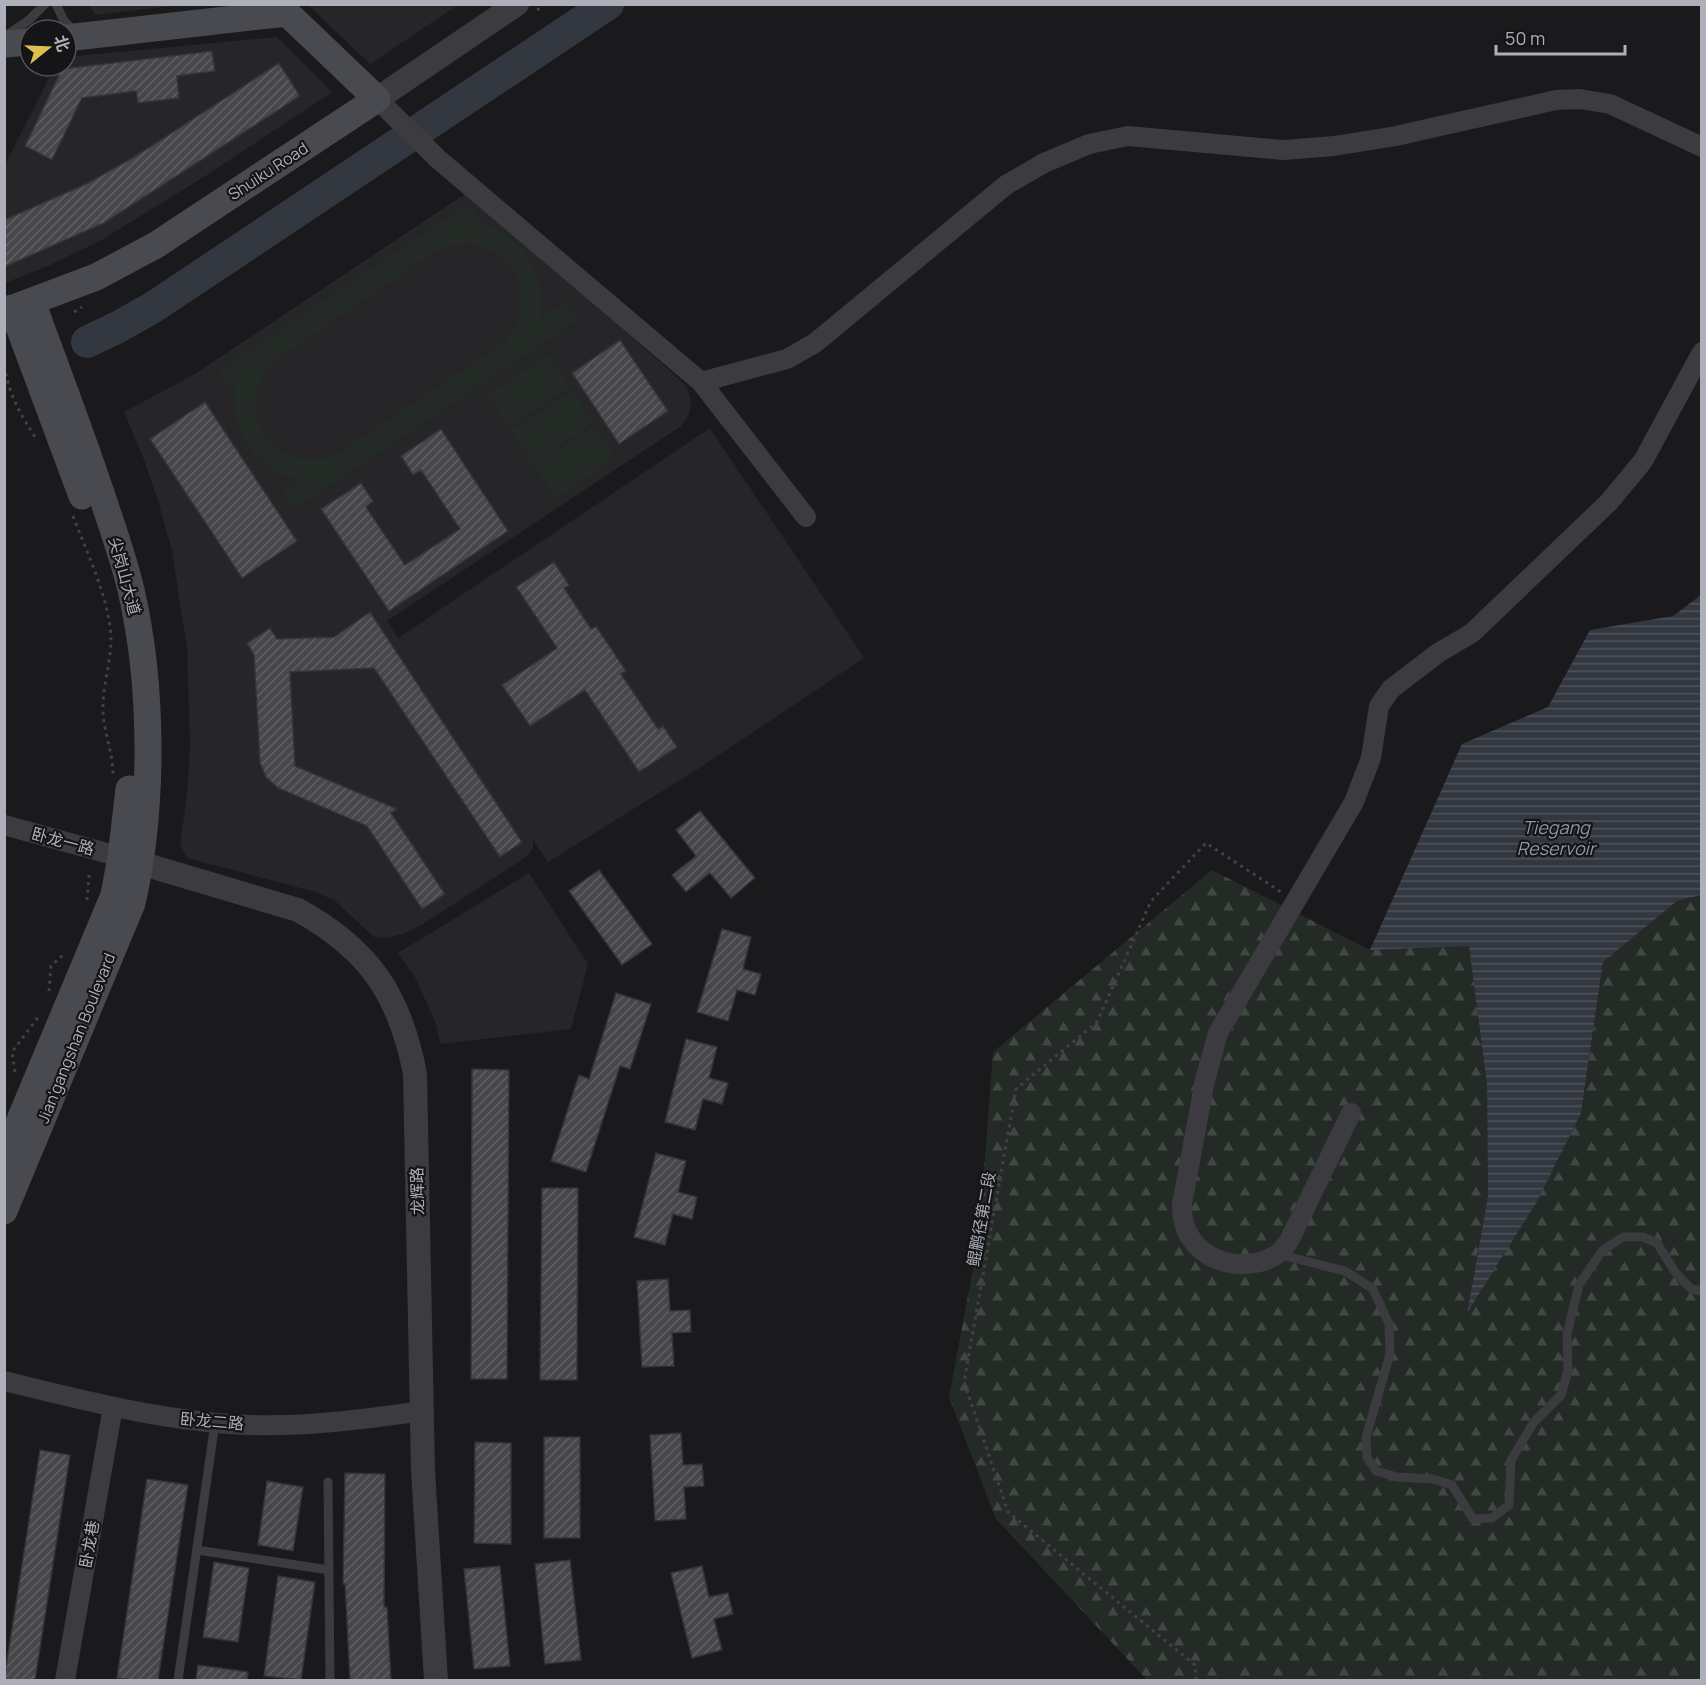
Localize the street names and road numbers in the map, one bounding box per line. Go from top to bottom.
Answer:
street label: Shuiku Road [224,137,312,205]
street label: 尖岗山大道 [104,535,146,617]
street label: 卧龙一路 [29,822,97,860]
street label: Jian'gangshan Boulevard [32,950,120,1126]
street label: 龙辉路 [406,1167,428,1215]
street label: 鲲鹏径第二段 [962,1170,1000,1268]
street label: 卧龙二路 [179,1407,245,1435]
street label: 卧龙巷 [74,1518,104,1570]

